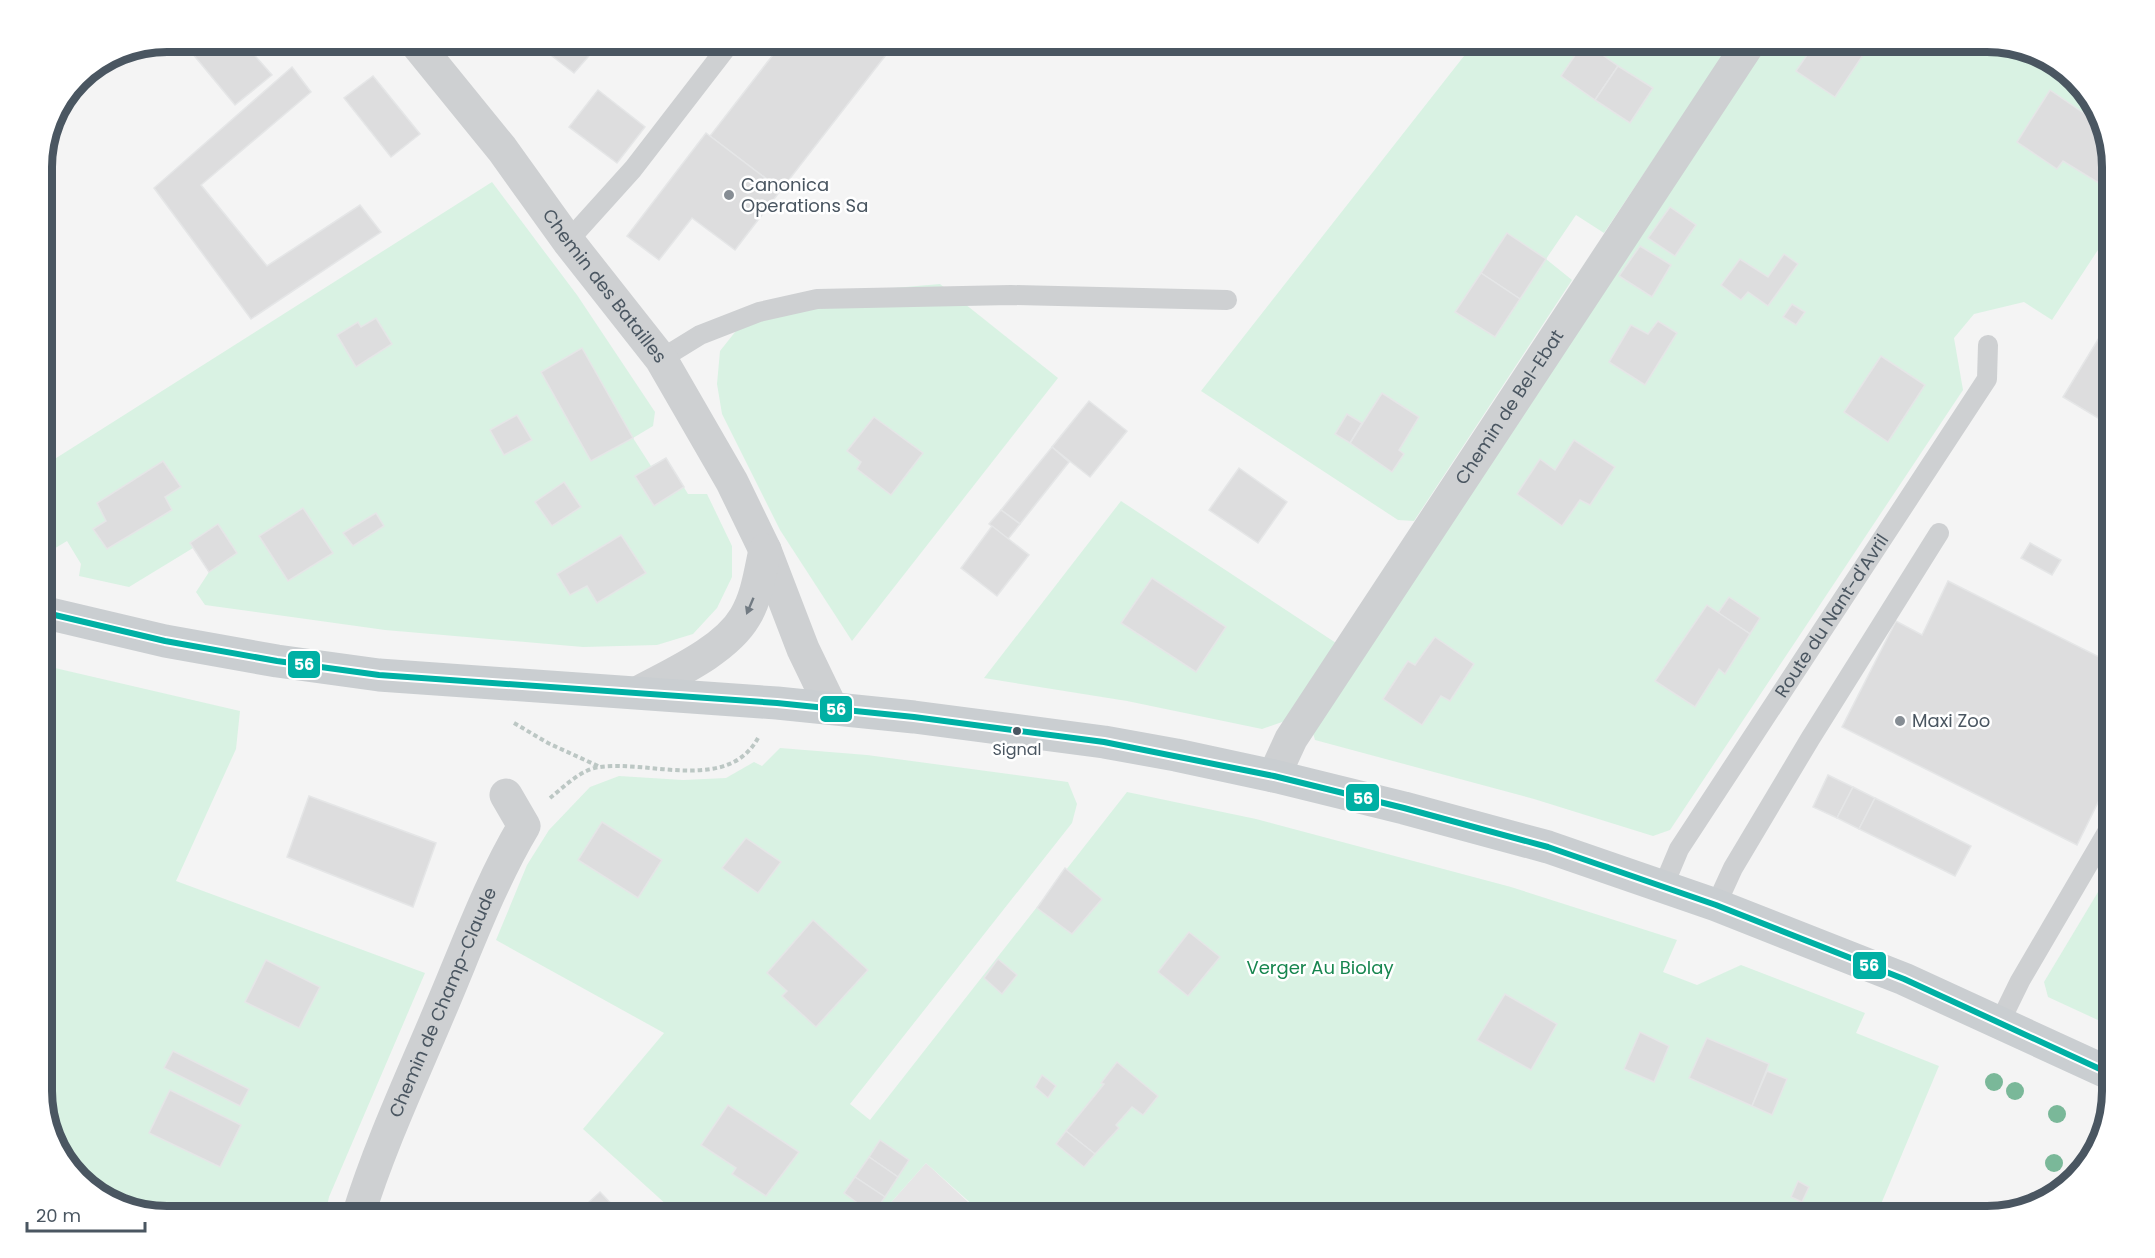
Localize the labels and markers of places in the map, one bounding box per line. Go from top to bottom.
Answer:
place label: Canonica Operations Sa [741,172,868,218]
marker: Canonica Operations Sa [722,188,736,202]
place label: Maxi Zoo [1912,708,1990,733]
marker: Maxi Zoo [1893,714,1907,728]
marker: Signal [1011,725,1023,737]
place label: Signal [992,738,1042,761]

